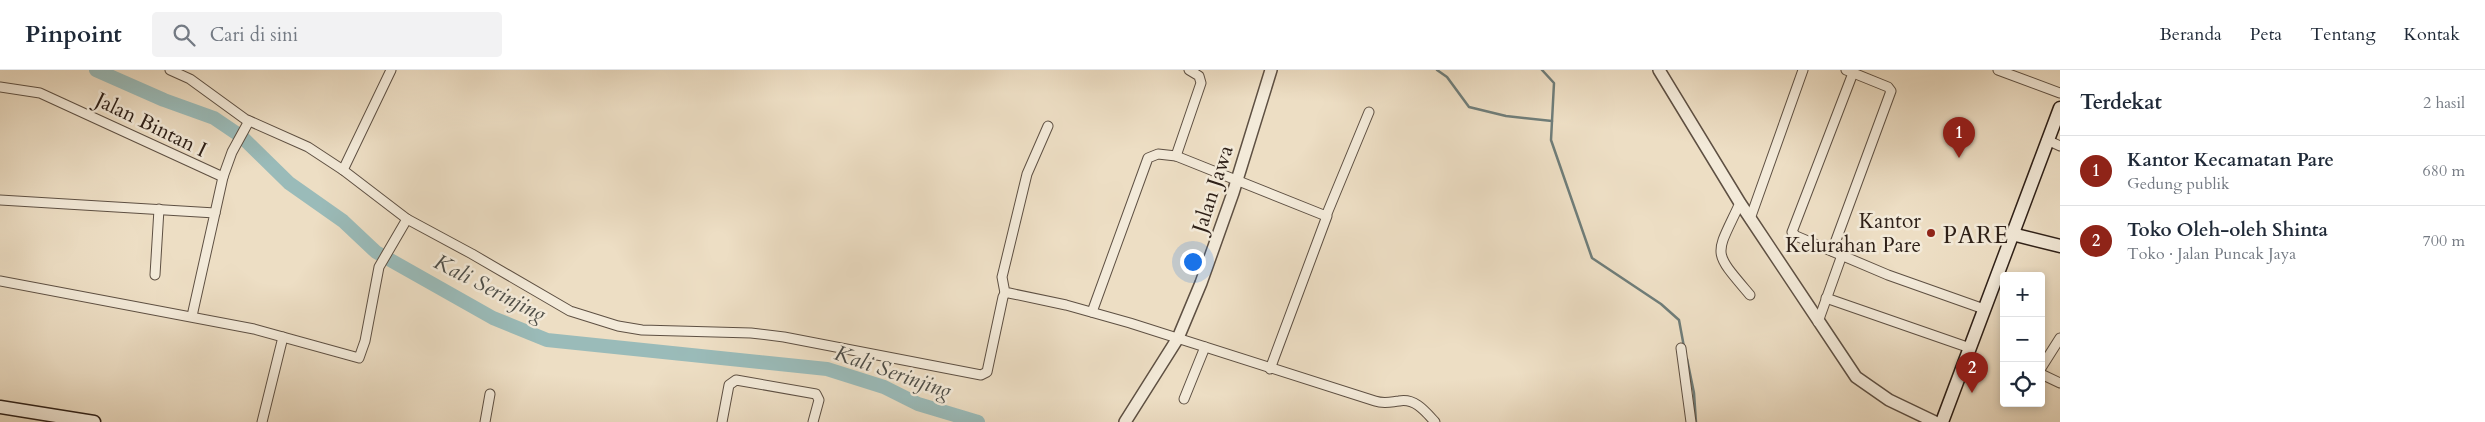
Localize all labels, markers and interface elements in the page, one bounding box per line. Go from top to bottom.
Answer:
search box [152,12,502,57]
text: Pinpoint [25,18,122,51]
icon: search [170,21,198,49]
text: Cari di sini [210,22,298,48]
text: Beranda [2160,22,2222,47]
text: Peta [2250,22,2282,47]
text: Tentang [2310,22,2376,47]
text: Kontak [2404,22,2460,47]
street label: Jalan Bintan I [88,84,212,164]
text: Terdekat [2080,88,2162,117]
text: 2 hasil [2423,92,2465,114]
pin: 1 [1943,117,1975,158]
street label: Jalan Jawa [1184,142,1241,239]
text: Kantor Kecamatan Pare [2127,147,2334,173]
text: 1 [2092,160,2100,182]
text: 680 m [2423,160,2465,182]
text: Gedung publik [2127,173,2230,195]
place label: Kantor Kelurahan Pare [1785,207,1921,260]
text: Toko Oleh-oleh Shinta [2127,217,2328,243]
district label: PARE [1943,219,2009,252]
marker: Kantor Kelurahan Pare [1925,227,1937,239]
text: 2 [2092,230,2100,252]
text: 700 m [2423,230,2465,252]
text: Toko · Jalan Puncak Jaya [2127,243,2296,265]
water label: Kali Serinjing [429,247,551,329]
your location [1180,249,1206,275]
map controls [2000,272,2045,407]
button: + [2000,272,2045,317]
button: − [2000,317,2045,362]
water label: Kali Serinjing [830,338,956,406]
pin: 2 [1956,352,1988,393]
button: locate [2000,362,2045,407]

